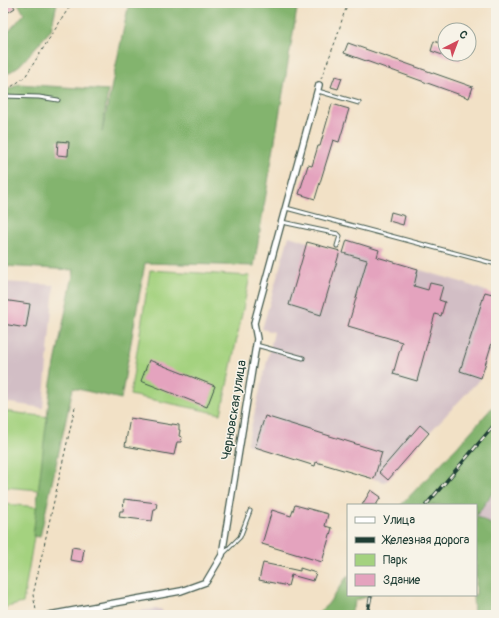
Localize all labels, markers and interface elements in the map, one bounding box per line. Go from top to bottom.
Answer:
north arrow [437,22,477,62]
text: С [456,28,470,42]
street label: Черновская улица [218,359,250,461]
legend [347,504,477,596]
text: Улица [383,513,415,528]
text: Железная дорога [381,533,470,548]
text: Парк [383,553,408,568]
text: Здание [383,573,420,588]

